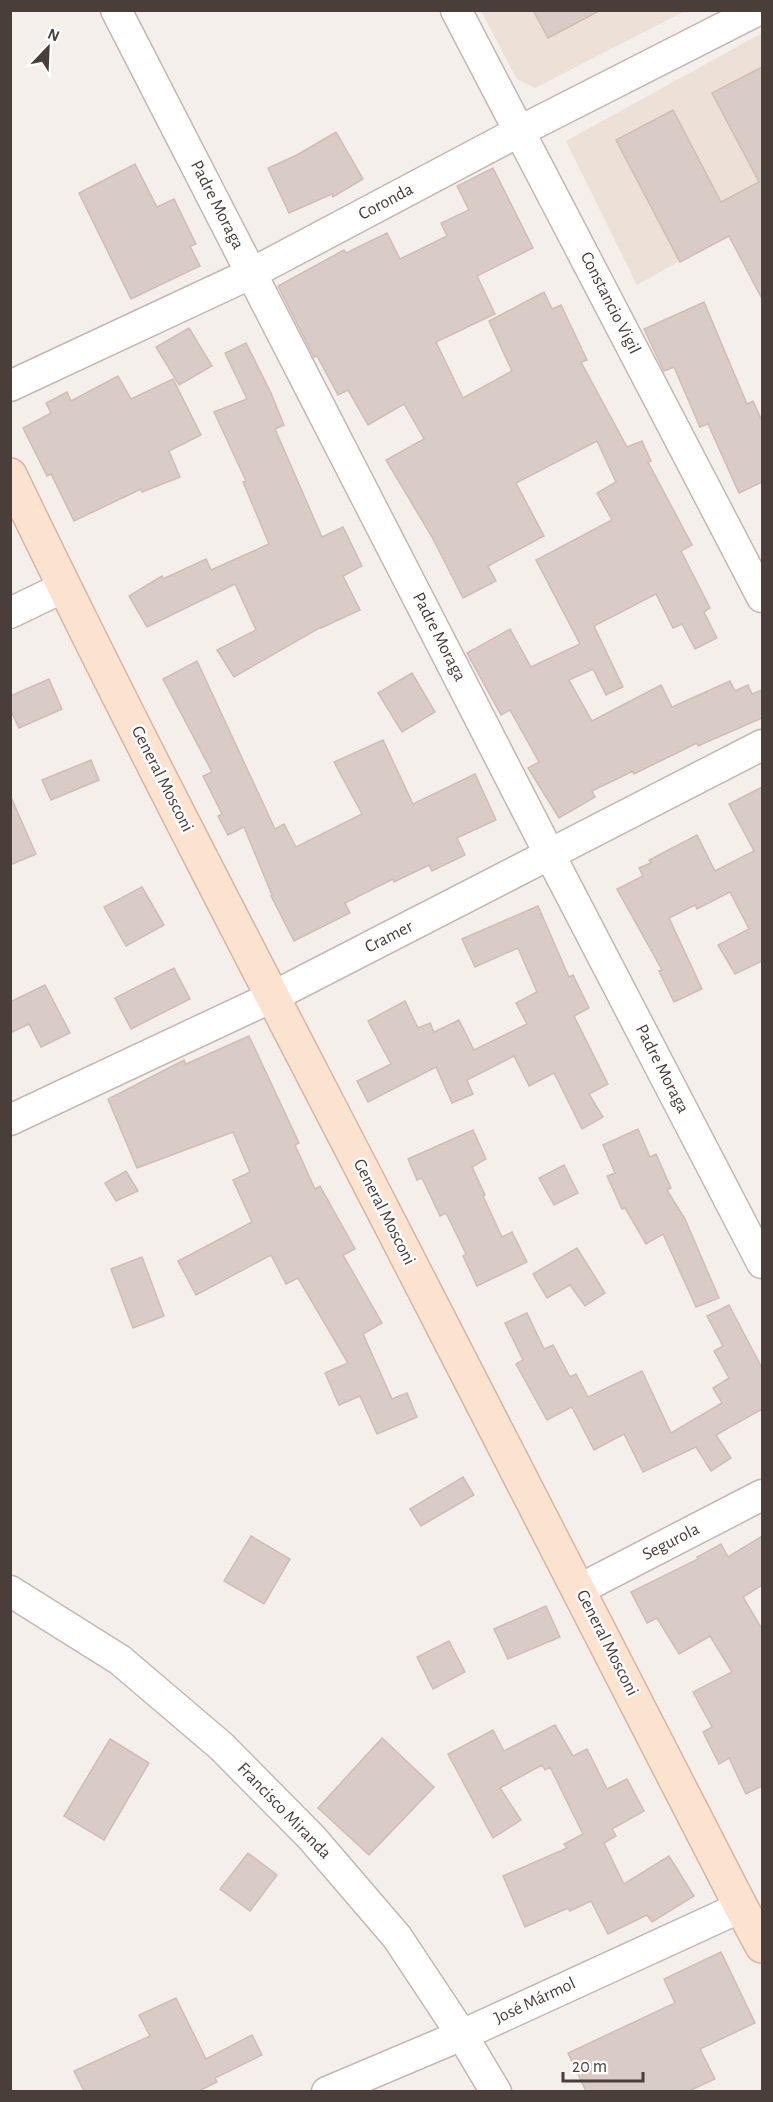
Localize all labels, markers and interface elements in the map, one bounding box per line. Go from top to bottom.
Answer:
north arrow [18,18,78,78]
text: N [45,26,62,45]
street label: Padre Moraga [187,158,247,252]
street label: Coronda [356,180,416,224]
street label: Constancio Vigil [577,249,643,357]
street label: Padre Moraga [409,590,469,684]
street label: General Mosconi [128,723,196,835]
street label: Cramer [362,917,416,957]
street label: Padre Moraga [632,1022,692,1116]
street label: General Mosconi [350,1156,418,1268]
street label: Segurola [640,1520,702,1564]
street label: General Mosconi [573,1587,641,1699]
street label: Francisco Miranda [234,1759,334,1863]
street label: José Mármol [491,1974,579,2028]
scale bar [563,2045,642,2083]
text: 20 m [572,2058,607,2076]

